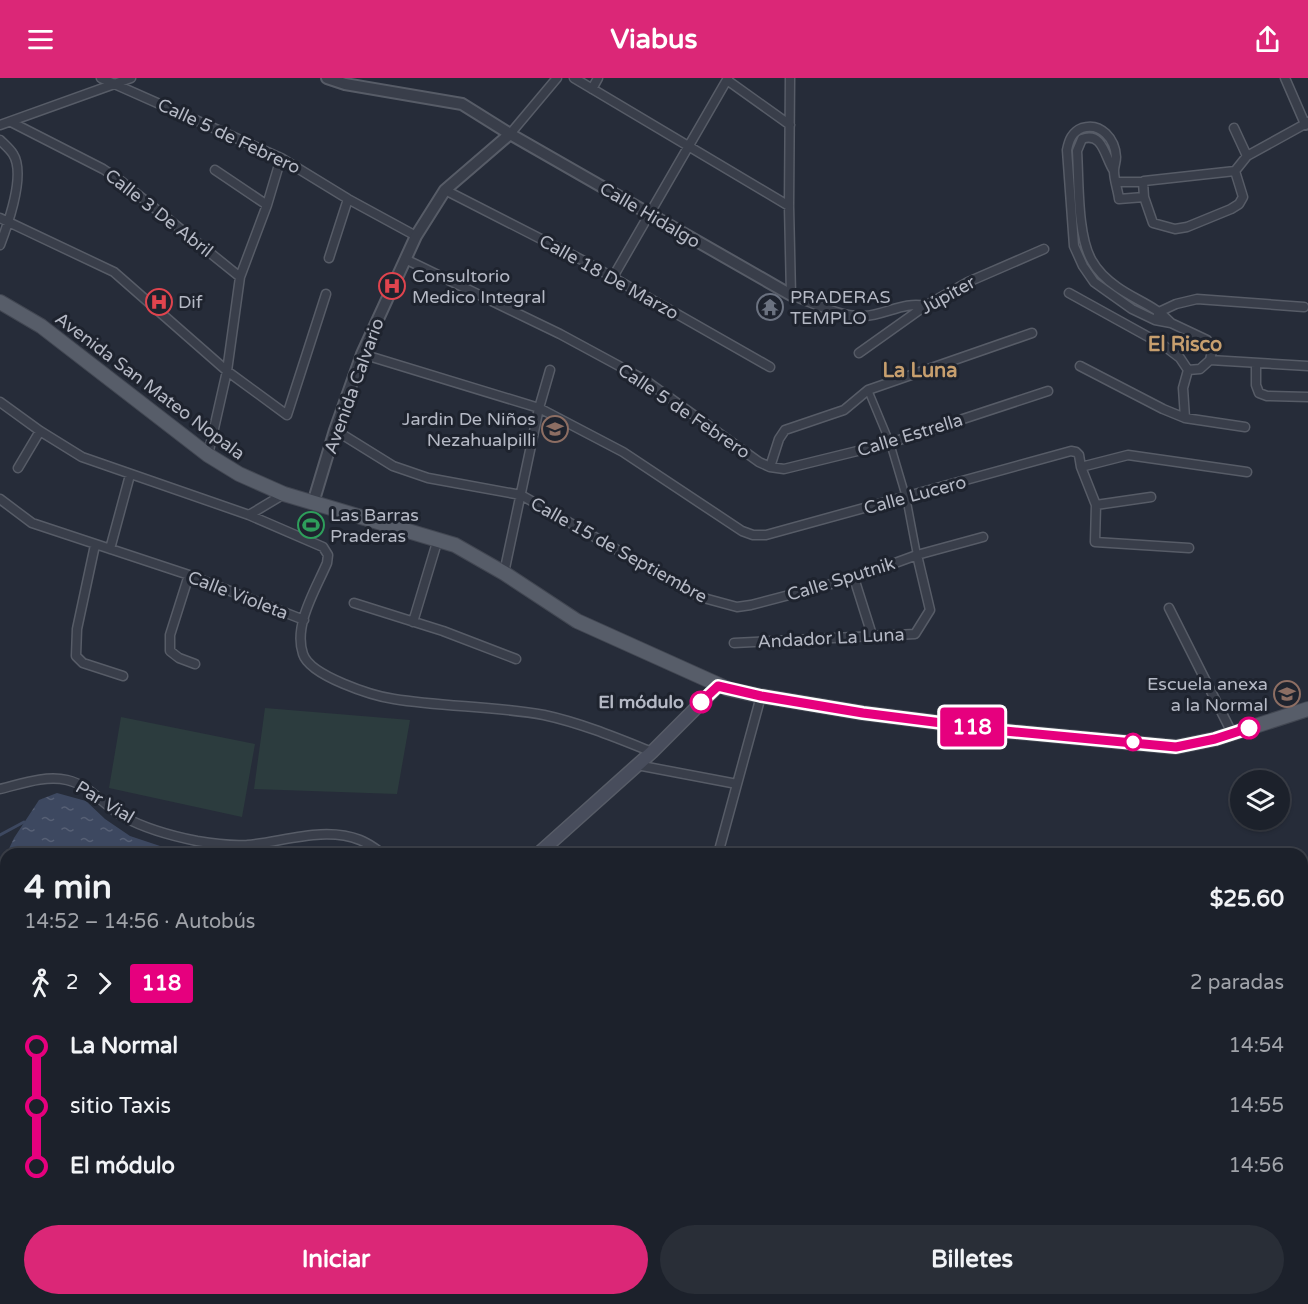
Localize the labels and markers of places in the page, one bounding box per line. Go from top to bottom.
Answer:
place label: Consultorio Medico Integral [412,265,546,308]
hospital icon: Consultorio Medico Integral [377,271,407,301]
place label: PRADERAS TEMPLO [790,286,891,329]
hospital icon: Dif [144,287,174,317]
place label: Dif [178,291,203,313]
temple icon: PRADERAS TEMPLO [755,292,785,322]
place label: Jardin De Niños Nezahualpilli [402,408,536,451]
school or university icon: Jardin De Niños Nezahualpilli [540,414,570,444]
place label: Las Barras Praderas [330,504,419,547]
sports icon: Las Barras Praderas [296,510,326,540]
place label: Escuela anexa a la Normal [1147,673,1268,716]
school or university icon: Escuela anexa a la Normal [1272,679,1302,709]
place label: El módulo [598,691,684,713]
marker: El módulo [690,691,712,713]
unlabelled marker [1238,717,1260,739]
unlabelled marker [1124,733,1142,751]

